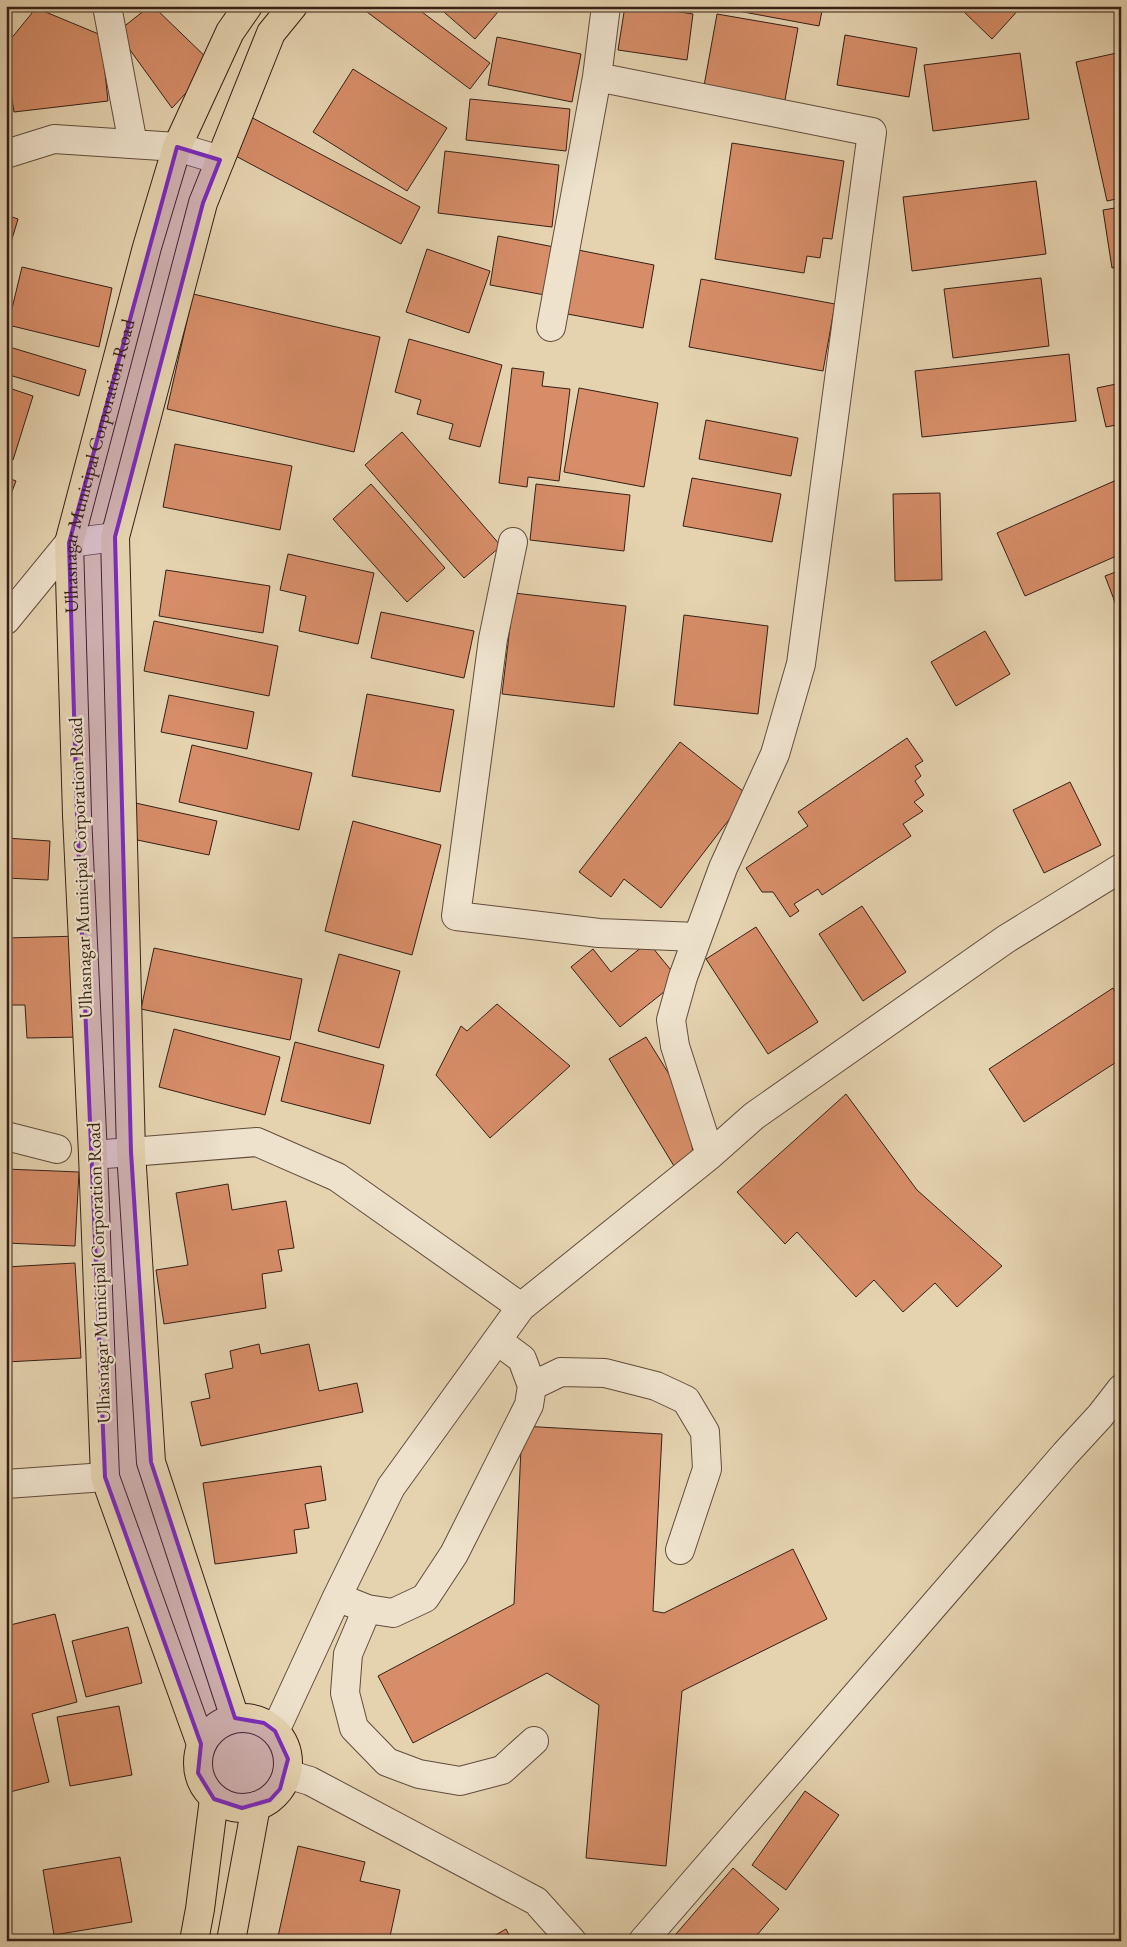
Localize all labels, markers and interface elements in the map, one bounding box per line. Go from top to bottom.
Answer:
street label: Ulhasnagar Municipal Corporation Road [57,316,141,614]
street label: Ulhasnagar Municipal Corporation Road [63,717,98,1019]
street label: Ulhasnagar Municipal Corporation Road [81,1122,116,1424]

